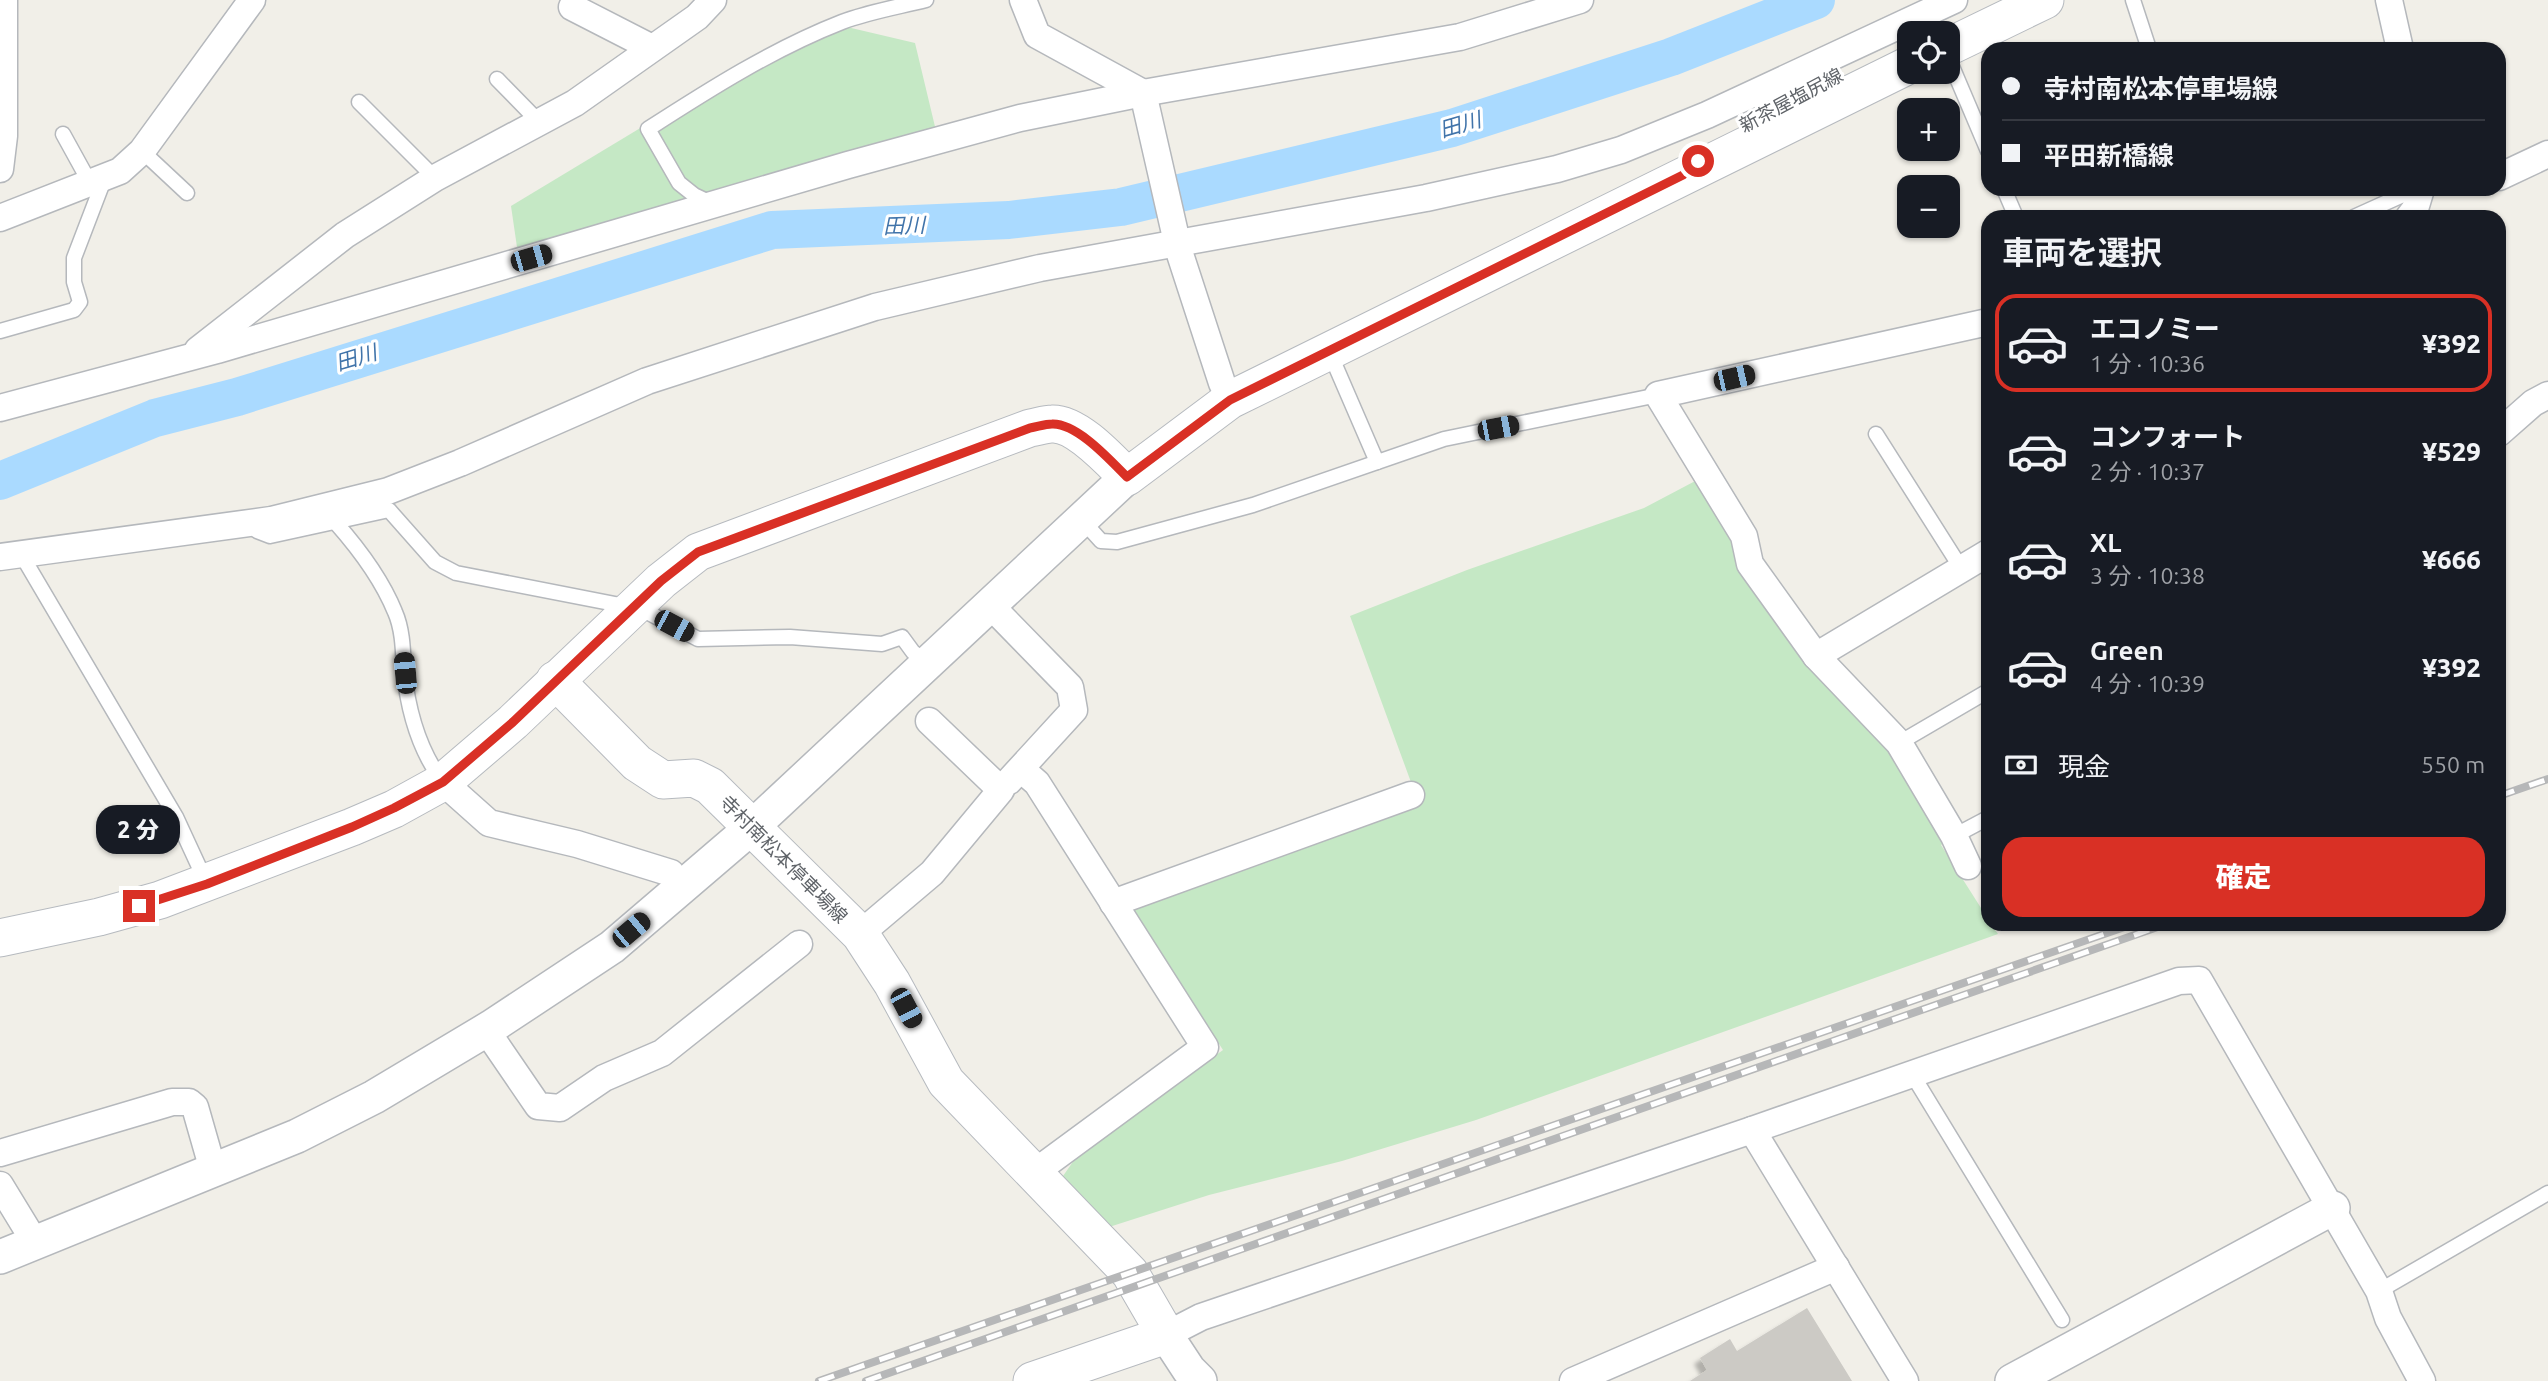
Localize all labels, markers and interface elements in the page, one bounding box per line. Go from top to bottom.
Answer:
map controls [1897,21,1960,238]
button: locate [1897,21,1960,84]
street label: 新茶屋塩尻線 [1736,64,1846,136]
text: 寺村南松本停車場線 [2044,74,2278,103]
button: + [1897,98,1960,161]
water label: 田川 [1437,106,1485,141]
text: 平田新橋線 [2044,141,2174,170]
route start [1682,145,1714,177]
button: − [1897,175,1960,238]
water label: 田川 [883,212,927,238]
text: 車両を選択 [2002,234,2162,270]
car [508,242,555,274]
icon: car [2006,312,2069,375]
text: エコノミー [2090,314,2220,343]
text: ¥392 [2422,329,2481,358]
water label: 田川 [332,339,382,375]
text: 1 分 · 10:36 [2090,351,2205,376]
car [1712,363,1757,393]
car [1476,414,1521,442]
icon: car [2006,420,2069,483]
text: コンフォート [2090,422,2245,451]
text: ¥529 [2422,437,2481,466]
text: 2 分 · 10:37 [2090,459,2205,484]
icon: car [2006,528,2069,591]
text: XL [2090,528,2121,557]
text: ¥666 [2422,545,2481,574]
text: 3 分 · 10:38 [2090,563,2205,588]
car [651,607,698,645]
icon: car [2006,636,2069,699]
text: Green [2090,636,2164,665]
car [393,651,418,695]
text: ¥392 [2422,653,2481,682]
text: 4 分 · 10:39 [2090,671,2205,696]
icon: cash [2002,746,2040,784]
text: 現金 [2058,752,2110,781]
text: 550 m [2421,752,2485,777]
street label: 寺村南松本停車場線 [716,791,852,927]
callout: 2 分 [97,804,181,853]
text: 2 分 [117,817,159,842]
button: 確定 [2002,837,2485,917]
route end [123,890,155,922]
car [609,908,654,952]
car [887,985,926,1031]

